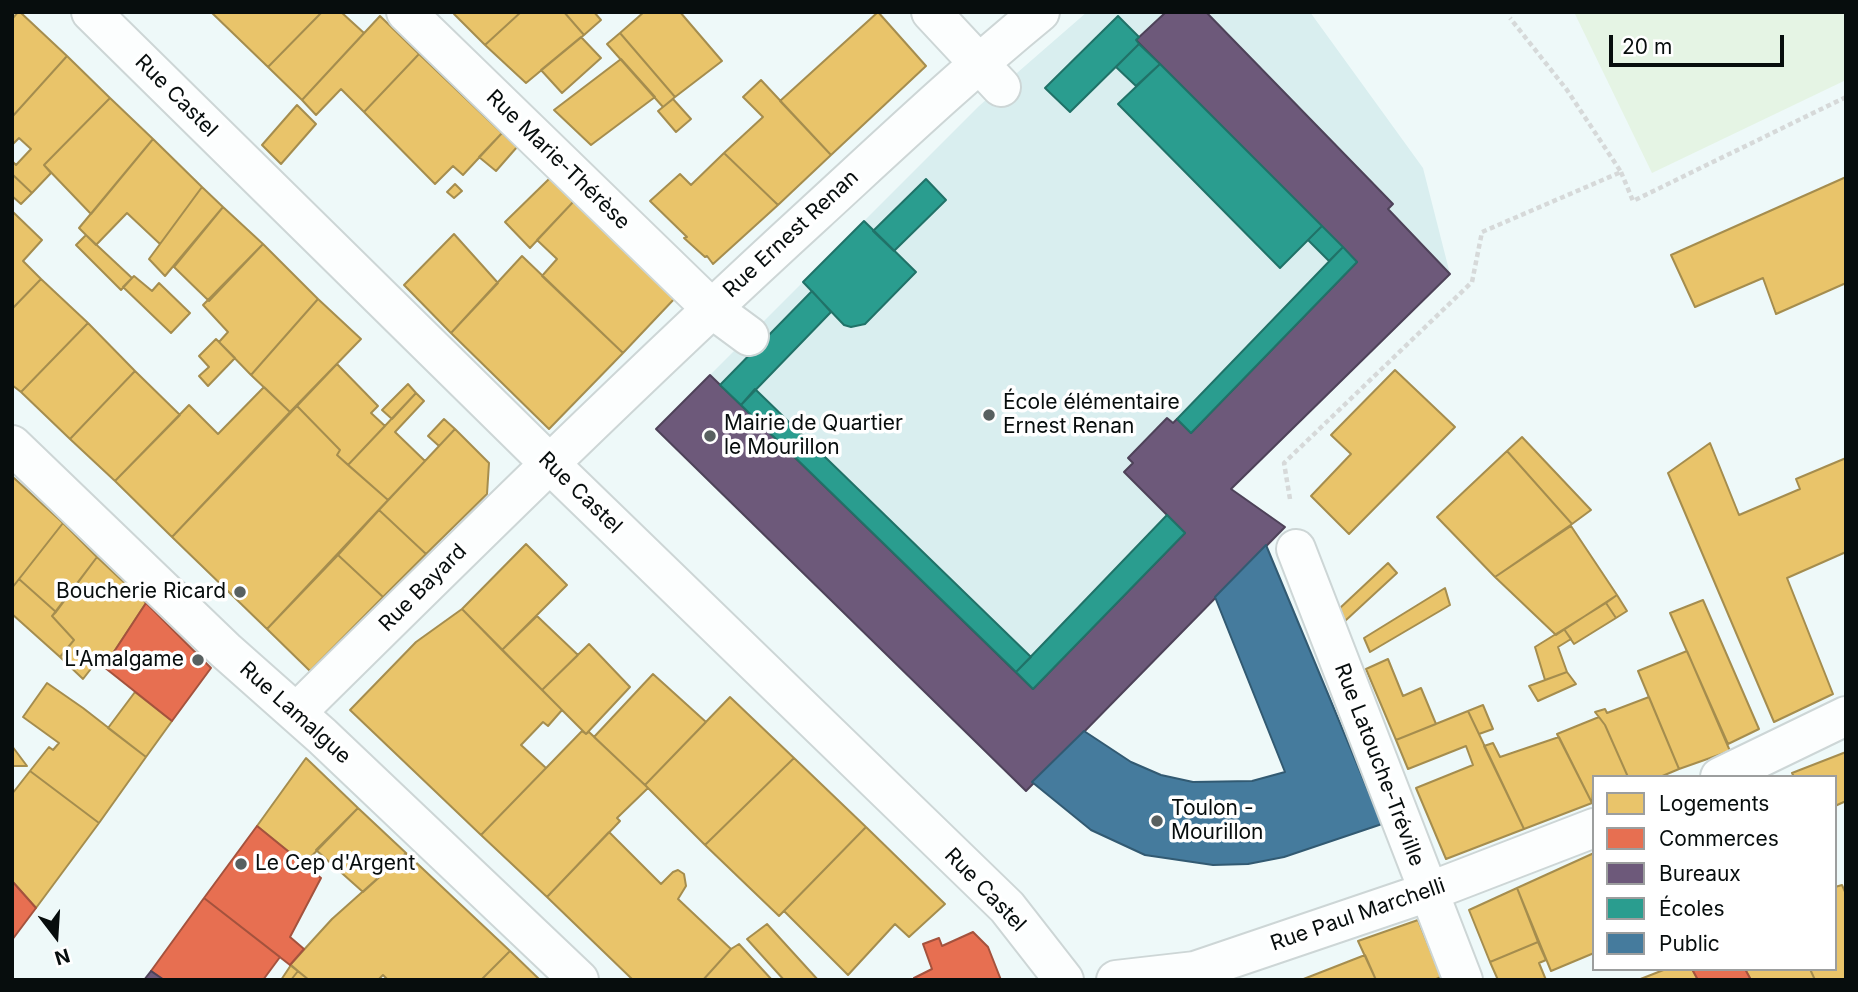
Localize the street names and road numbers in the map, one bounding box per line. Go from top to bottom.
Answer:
street label: Rue Castel [130,50,222,142]
street label: Rue Marie-Thérèse [481,85,635,235]
street label: Rue Ernest Renan [718,165,864,303]
street label: Rue Castel [533,447,627,539]
street label: Rue Bayard [374,539,472,637]
street label: Rue Lamalgue [234,657,356,769]
street label: Rue Latouche-Tréville [1329,660,1429,870]
street label: Rue Castel [939,843,1031,937]
street label: Rue Paul Marchelli [1267,873,1449,957]

